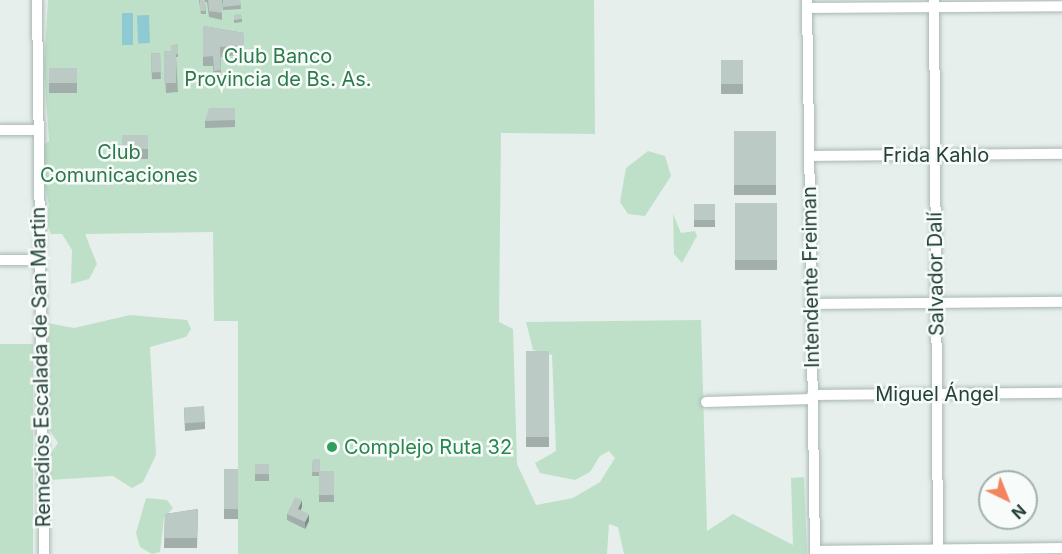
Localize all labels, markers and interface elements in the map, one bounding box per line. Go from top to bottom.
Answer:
park label: Club Banco Provincia de Bs. As. [184,44,372,91]
park label: Club Comunicaciones [40,140,198,187]
street label: Frida Kahlo [883,143,989,167]
street label: Intendente Freiman [797,186,825,368]
street label: Remedios Escalada de San Martin [26,206,56,528]
street label: Salvador Dalí [923,212,949,336]
street label: Miguel Ángel [875,382,999,406]
place label: Complejo Ruta 32 [344,435,512,459]
marker: Complejo Ruta 32 [325,440,339,454]
north arrow [978,470,1038,530]
text: N [1008,500,1030,523]

